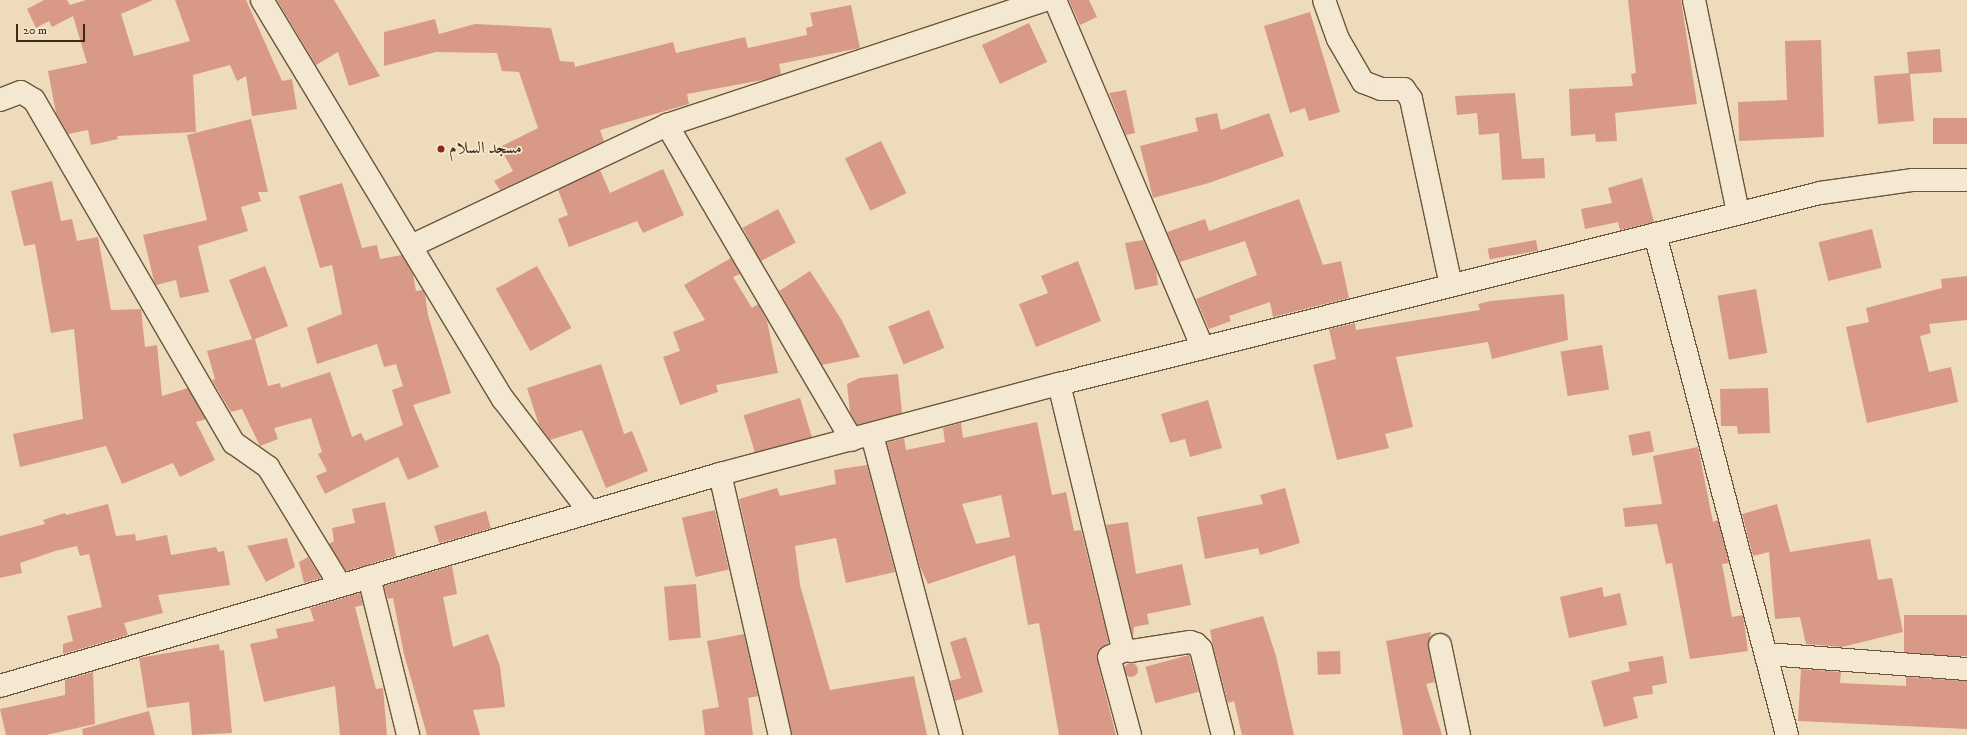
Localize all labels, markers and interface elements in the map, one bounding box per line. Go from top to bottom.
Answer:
scale bar [18,16,87,42]
text: 20 m [23,23,47,38]
place label: مسجد السلام [449,139,522,159]
marker: مسجد السلام [436,144,446,154]

